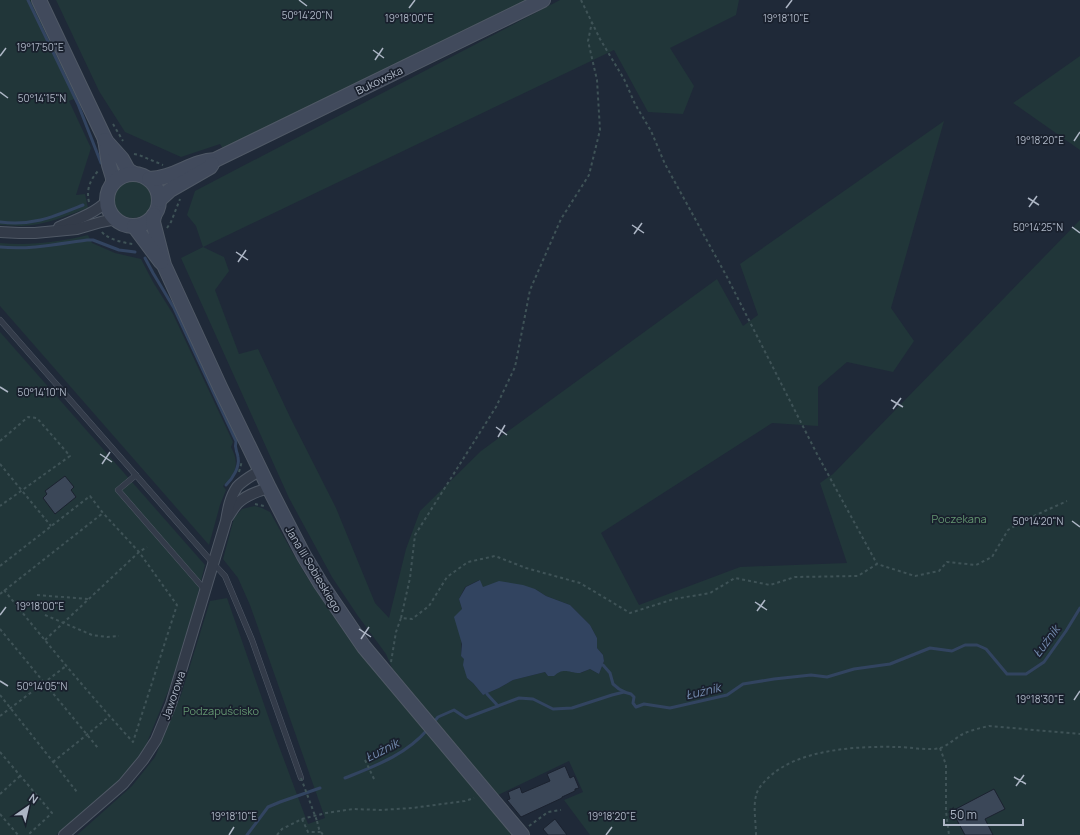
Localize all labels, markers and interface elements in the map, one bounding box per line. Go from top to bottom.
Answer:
text: 50°14'20"N [282,8,332,22]
text: 19°18'00"E [385,11,433,25]
text: 19°18'10"E [763,11,809,25]
text: 19°17'50"E [16,40,64,54]
street label: Bukowska [353,62,405,98]
text: 50°14'15"N [18,91,66,105]
text: 19°18'20"E [1016,133,1064,147]
text: 50°14'25"N [1013,220,1063,234]
text: 50°14'10"N [18,385,67,399]
park label: Poczekana [931,511,987,526]
text: 50°14'20"N [1013,514,1063,528]
street label: Jana III Sobieskiego [282,523,346,615]
text: 19°18'00"E [16,599,64,613]
water label: Łużnik [1029,620,1065,660]
street label: Jaworowa [158,669,188,721]
water label: Łużnik [684,678,724,703]
text: 50°14'05"N [17,679,67,693]
text: 19°18'30"E [1016,692,1064,706]
park label: Podzapuścisko [183,703,260,718]
water label: Łużnik [362,733,404,766]
north arrow [8,787,48,827]
text: N [26,790,41,807]
scale bar [944,801,1023,827]
text: 50 m [950,806,977,823]
text: 19°18'10"E [211,809,257,823]
text: 19°18'20"E [588,809,636,823]

